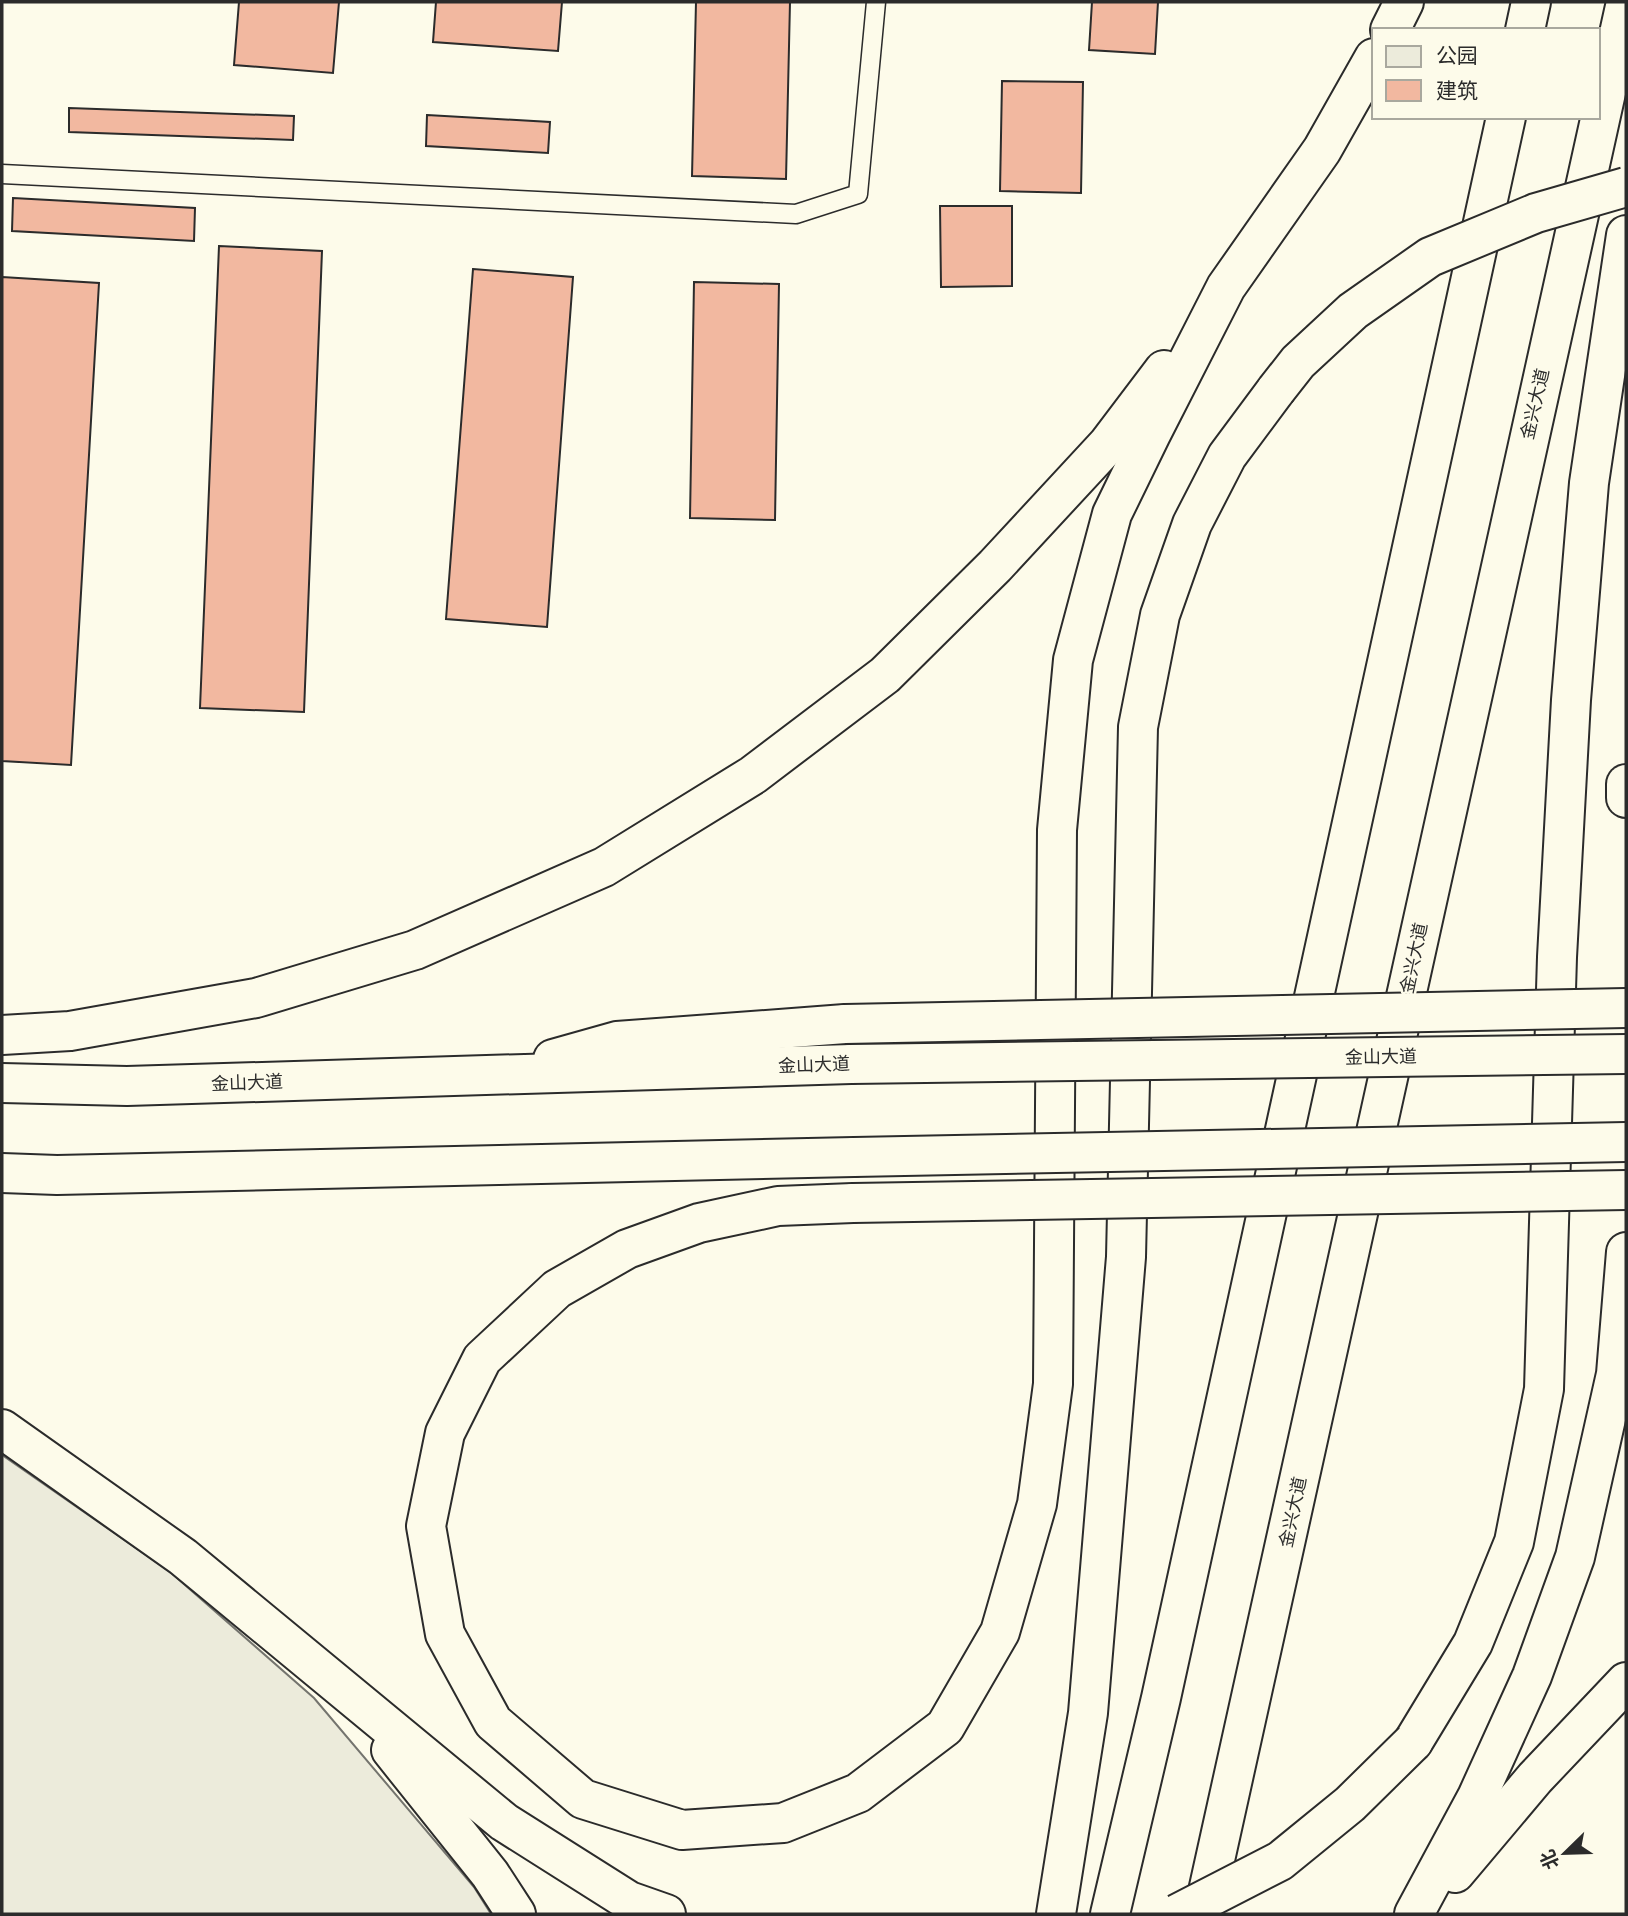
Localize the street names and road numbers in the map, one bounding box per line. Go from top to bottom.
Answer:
street label: 金兴大道 [1516,366,1553,441]
street label: 金兴大道 [1396,920,1431,995]
street label: 金山大道 [1345,1045,1417,1068]
street label: 金山大道 [778,1053,850,1076]
street label: 金山大道 [211,1071,283,1094]
street label: 金兴大道 [1275,1474,1310,1549]

